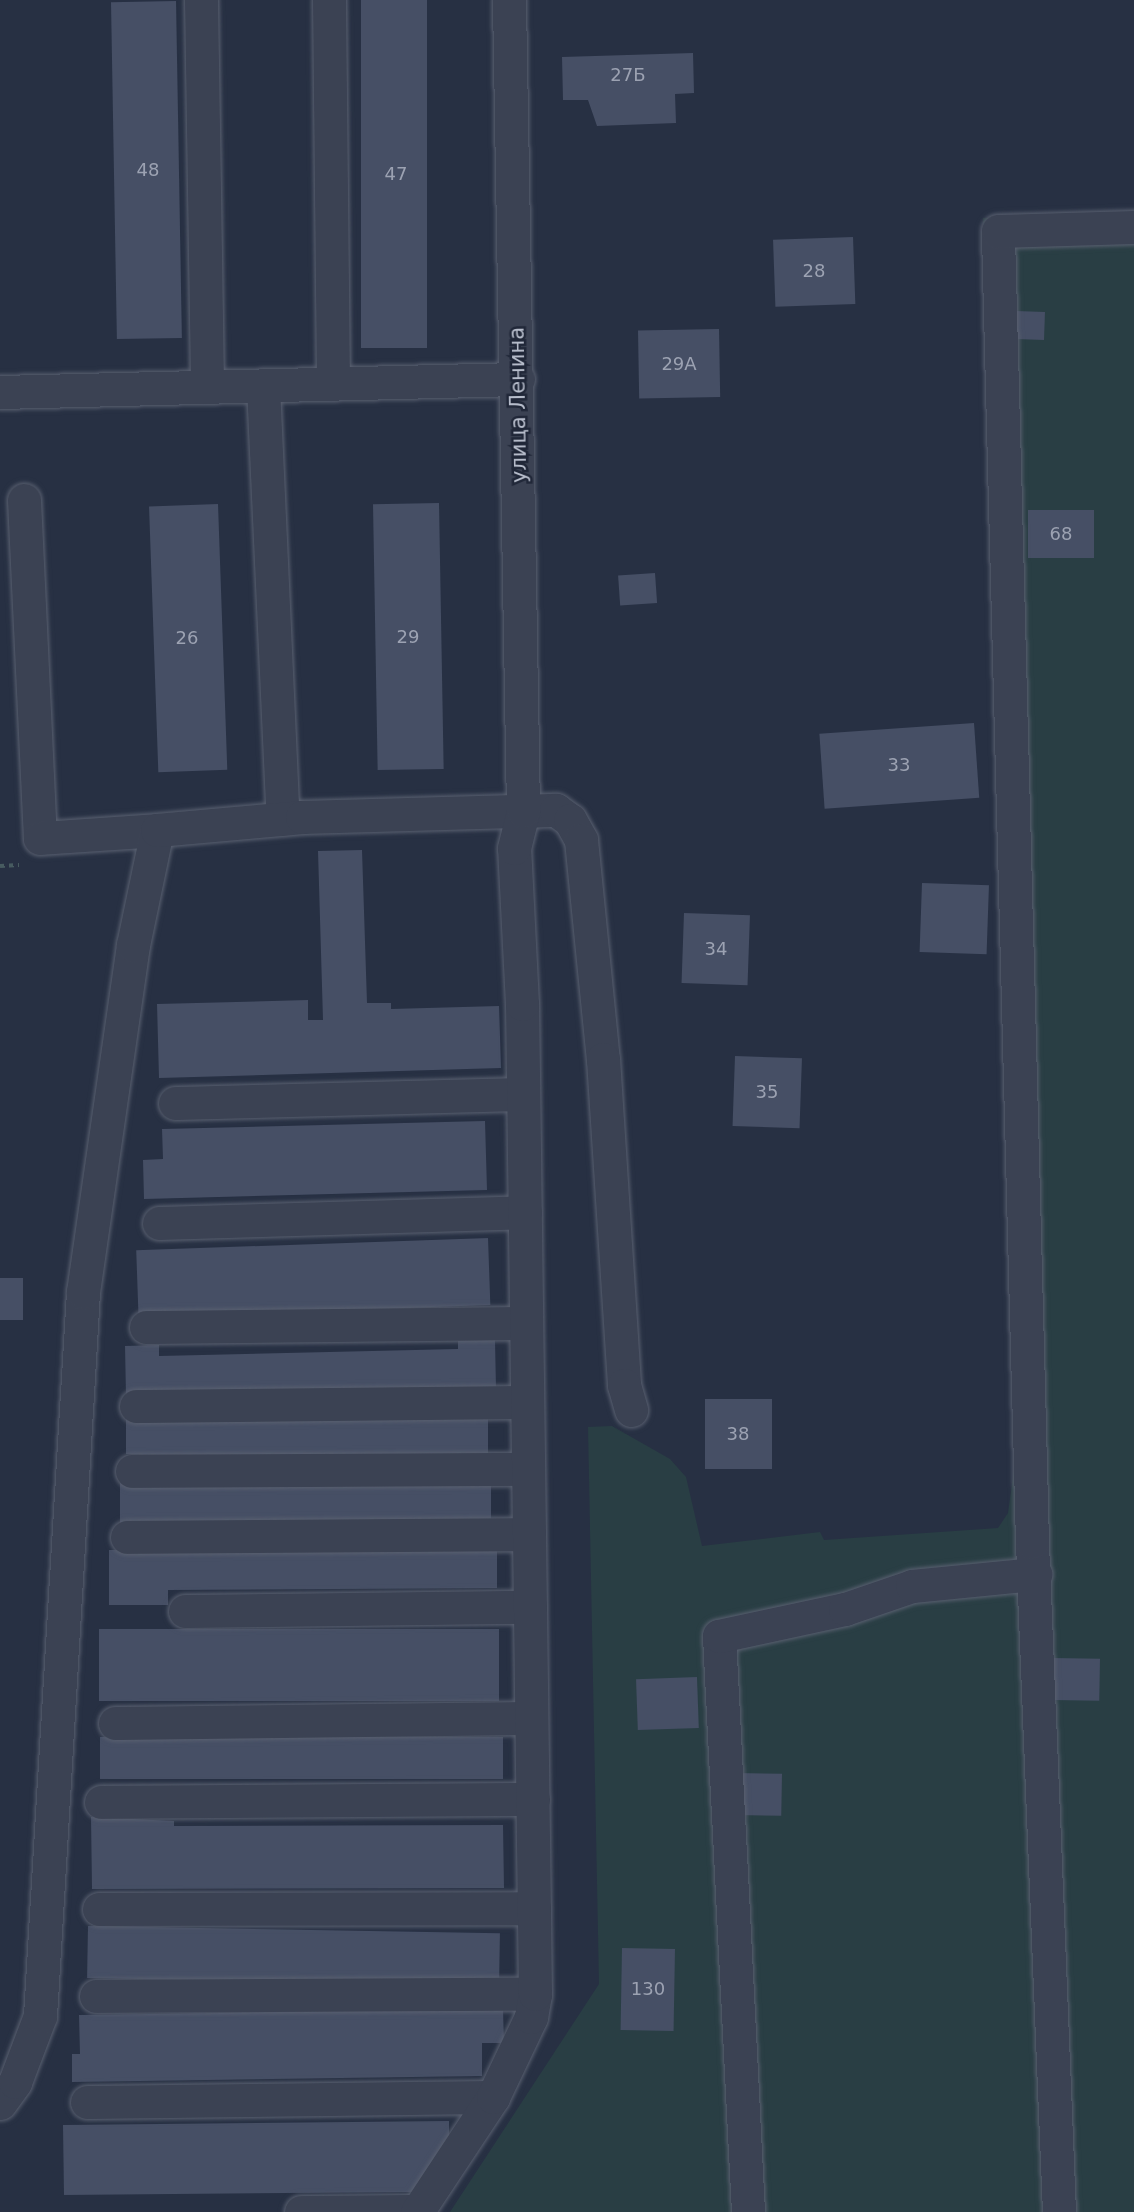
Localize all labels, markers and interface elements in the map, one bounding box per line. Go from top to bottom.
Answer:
house number: 27Б [610,64,646,86]
house number: 48 [137,159,159,181]
house number: 47 [385,163,407,185]
house number: 28 [803,260,825,282]
street label: улица Ленина [504,327,532,483]
house number: 29А [661,353,697,375]
house number: 68 [1050,523,1072,545]
house number: 29 [397,626,419,648]
house number: 26 [176,627,198,649]
house number: 33 [888,754,910,776]
house number: 34 [705,938,727,960]
house number: 35 [756,1081,778,1103]
house number: 38 [727,1423,749,1445]
house number: 130 [631,1978,665,2000]

